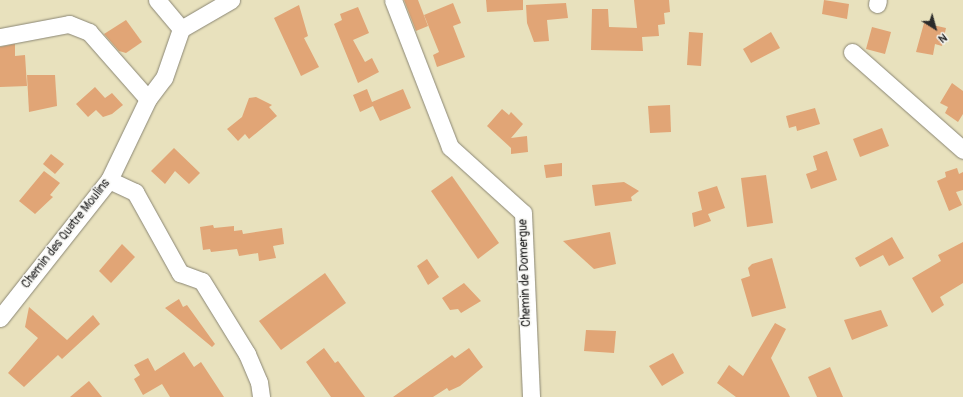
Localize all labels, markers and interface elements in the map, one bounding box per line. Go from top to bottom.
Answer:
north arrow [915,8,955,48]
text: N [936,31,949,45]
street label: Chemin des Quatre Moulins [19,177,113,291]
street label: Chemin de Domergue [516,219,534,327]

